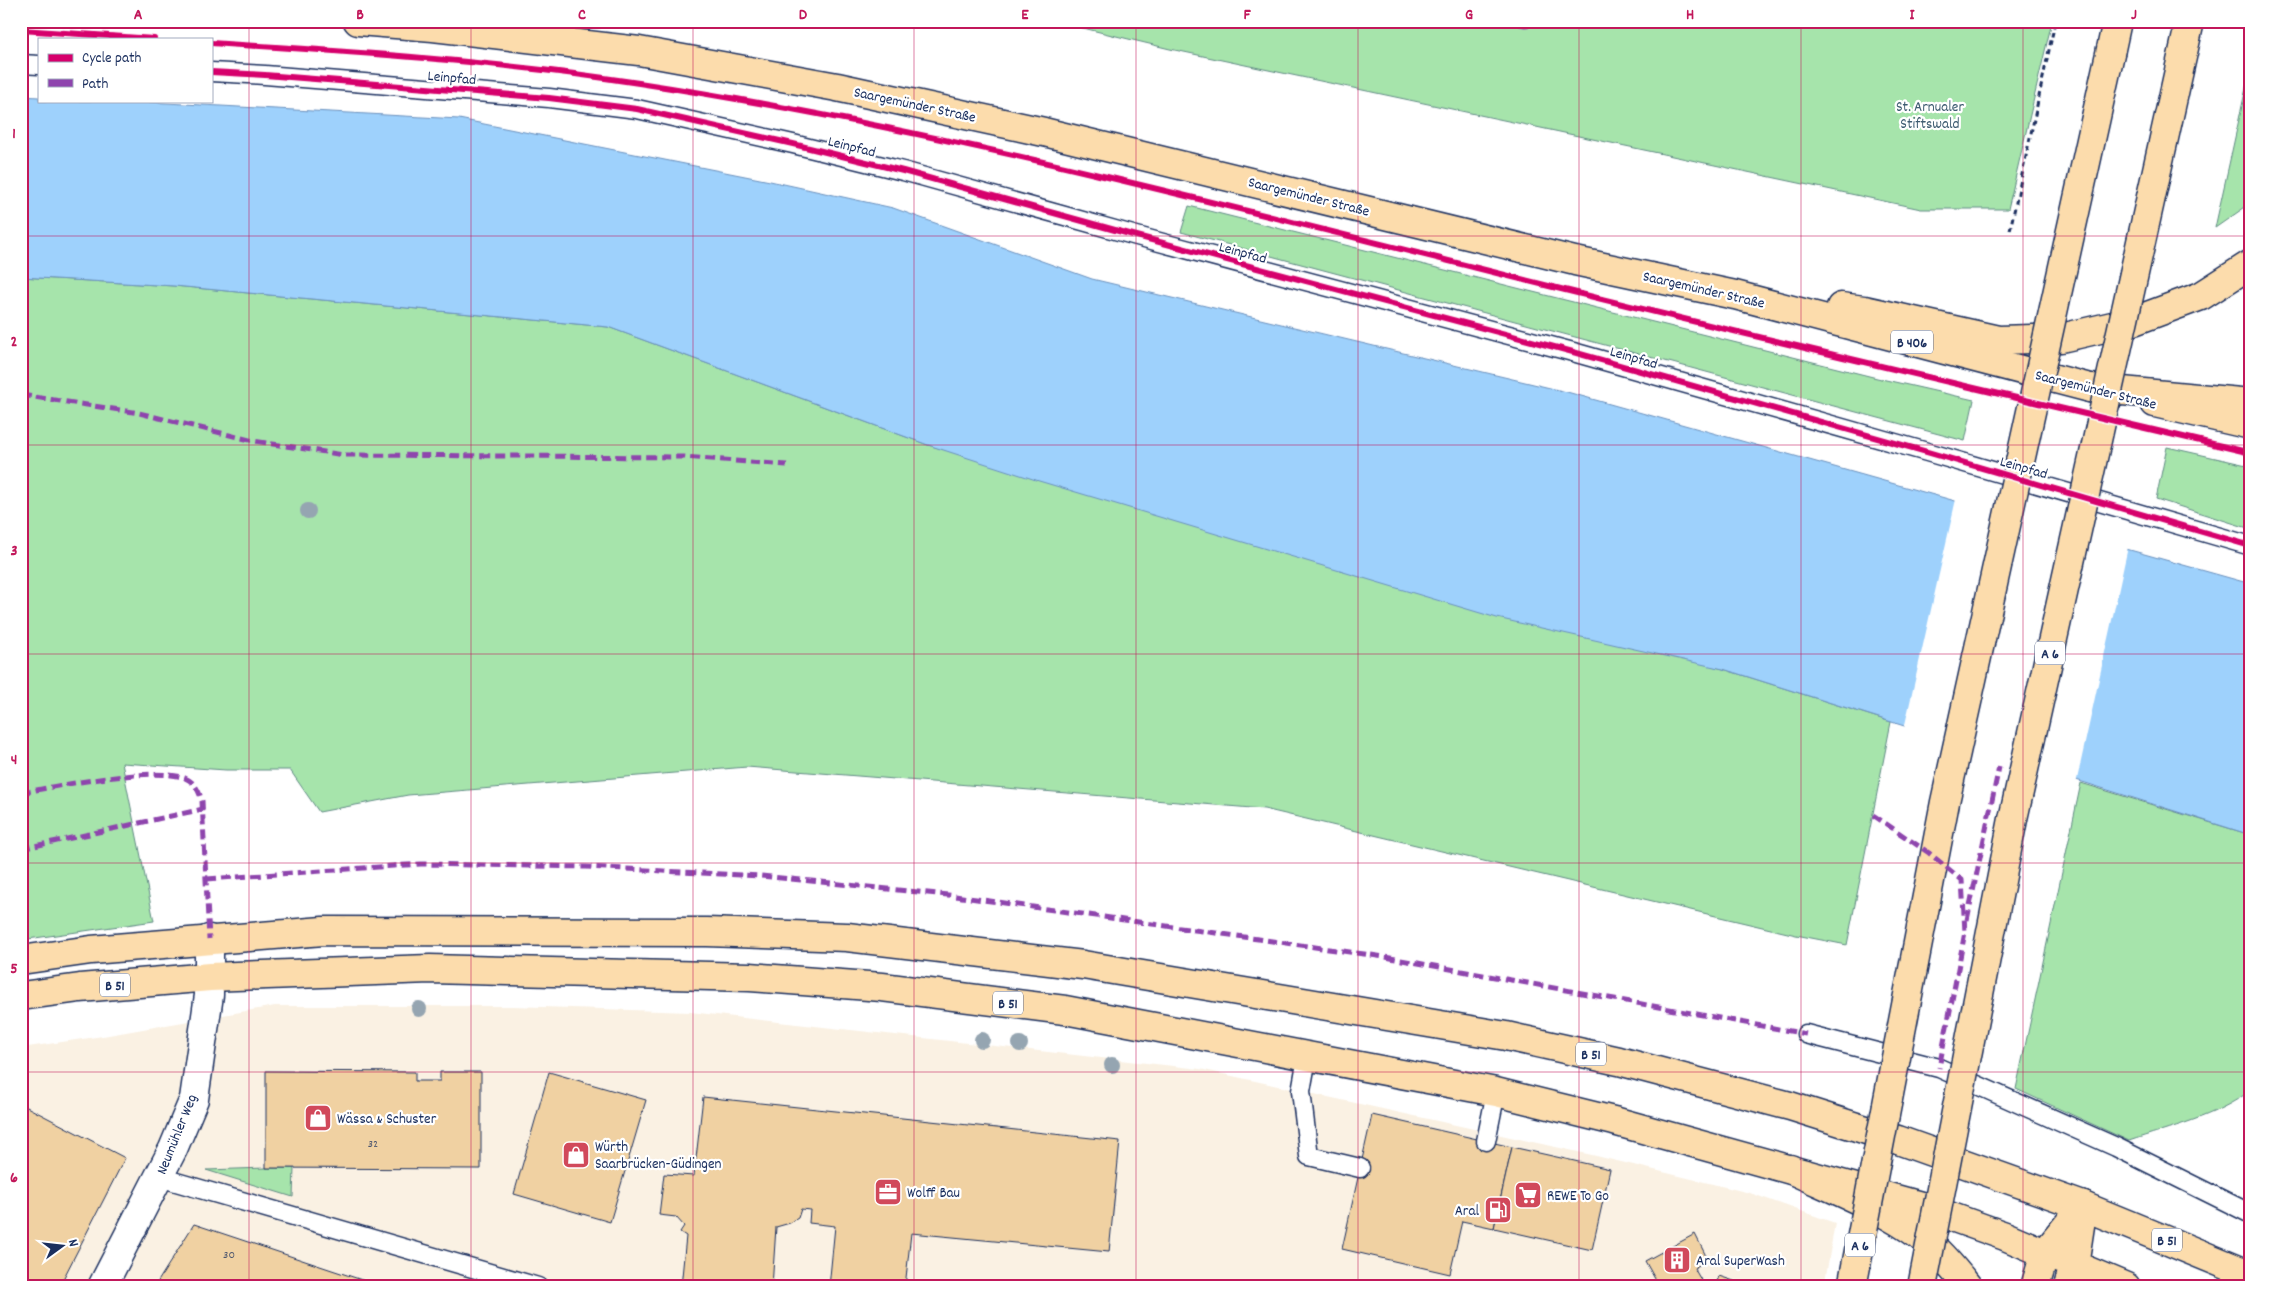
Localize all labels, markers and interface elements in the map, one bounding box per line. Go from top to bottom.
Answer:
text: A [134,4,143,27]
text: B [356,4,364,27]
text: C [578,4,586,27]
text: D [799,4,808,27]
text: E [1021,4,1029,27]
text: F [1243,4,1251,27]
text: G [1465,4,1473,27]
text: H [1686,4,1694,27]
text: I [1910,4,1916,27]
text: J [2131,4,2137,27]
legend [38,38,212,102]
text: Cycle path [82,48,142,70]
street label: Leinpfad [427,66,477,92]
text: Path [82,74,108,96]
street label: Saargemünder Straße [852,82,978,130]
park label: St. Arnualer Stiftswald [1896,97,1964,136]
text: 1 [12,123,16,146]
street label: Leinpfad [825,131,878,165]
street label: Saargemünder Straße [1246,172,1372,224]
street label: Leinpfad [1216,237,1269,271]
street label: Saargemünder Straße [1641,266,1767,316]
text: 2 [11,331,18,354]
road number: B 406 [1891,331,1933,354]
street label: Leinpfad [1607,342,1660,376]
street label: Saargemünder Straße [2033,365,2159,417]
street label: Leinpfad [1997,452,2050,486]
text: 3 [10,540,18,563]
road number: A 6 [2035,641,2065,664]
text: 4 [11,749,17,772]
text: 5 [10,958,18,981]
road number: B 51 [100,974,130,996]
road number: B 51 [993,991,1023,1014]
road number: B 51 [1576,1042,1606,1066]
street label: Neumühler Weg [152,1091,204,1178]
shop icon: Wässa & Schuster [303,1103,333,1133]
place label: Wässa & Schuster [337,1109,437,1131]
house number: 32 [368,1136,378,1153]
place label: Würth Saarbrücken-Güdingen [595,1137,722,1176]
shop icon: Würth Saarbrücken-Güdingen [561,1140,591,1170]
text: 6 [10,1167,18,1190]
office icon: Wolff Bau [873,1177,903,1207]
supermarket icon: REWE To Go [1513,1180,1543,1210]
place label: Wolff Bau [907,1183,960,1205]
place label: REWE To Go [1547,1186,1609,1208]
fuel station icon: Aral [1483,1195,1513,1225]
place label: Aral [1455,1201,1479,1223]
north arrow [38,1220,88,1270]
road number: B 51 [2152,1228,2182,1252]
road number: A 6 [1845,1234,1875,1256]
text: N [62,1237,83,1249]
building icon: Aral SuperWash [1662,1245,1692,1275]
house number: 30 [223,1247,235,1264]
place label: Aral SuperWash [1696,1251,1785,1273]

